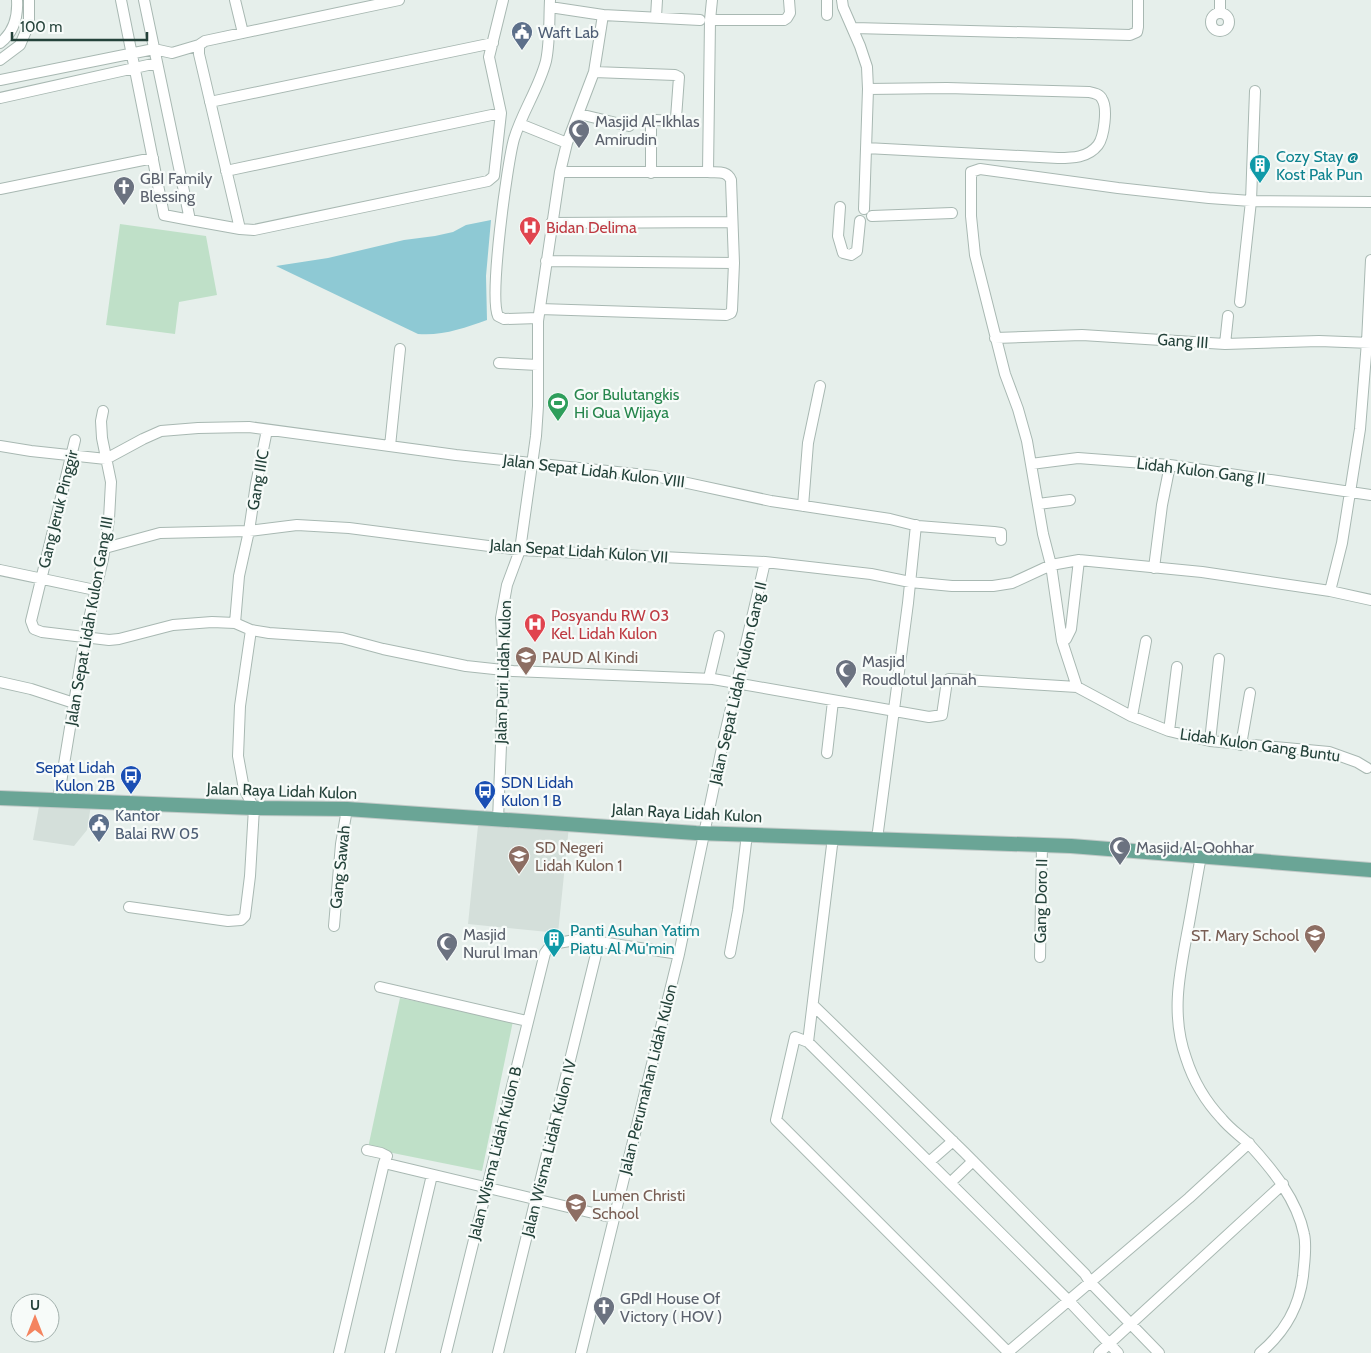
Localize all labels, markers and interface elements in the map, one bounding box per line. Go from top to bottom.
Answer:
scale bar [12,10,148,42]
text: 100 m [20,18,62,36]
public building icon: Waft Lab [510,20,534,51]
place label: Waft Lab [538,23,599,42]
place label: Masjid Al-Ikhlas Amirudin [595,112,700,149]
mosque icon: Masjid Al-Ikhlas Amirudin [567,118,591,149]
place label: Cozy Stay @ Kost Pak Pun [1276,147,1363,184]
building icon: Cozy Stay @ Kost Pak Pun [1248,153,1272,184]
place label: GBI Family Blessing [140,169,212,206]
church icon: GBI Family Blessing [112,175,136,206]
hospital icon: Bidan Delima [518,215,542,246]
place label: Bidan Delima [546,218,637,237]
street label: Gang III [1157,330,1209,352]
place label: Gor Bulutangkis Hi Qua Wijaya [574,385,680,422]
sports icon: Gor Bulutangkis Hi Qua Wijaya [546,391,570,422]
street label: Gang Jeruk Pinggir [34,447,82,570]
street label: Gang IIIC [243,448,273,512]
street label: Jalan Sepat Lidah Kulon VIII [501,450,686,492]
street label: Lidah Kulon Gang II [1136,454,1266,488]
street label: Jalan Sepat Lidah Kulon Gang III [61,515,117,728]
street label: Jalan Sepat Lidah Kulon VII [488,535,669,567]
street label: Jalan Sepat Lidah Kulon Gang II [705,580,771,787]
street label: Jalan Puri Lidah Kulon [491,600,515,745]
place label: Posyandu RW 03 Kel. Lidah Kulon [551,606,669,643]
hospital icon: Posyandu RW 03 Kel. Lidah Kulon [523,612,547,643]
school or university icon: PAUD Al Kindi [514,645,538,676]
place label: PAUD Al Kindi [542,648,638,667]
place label: Masjid Roudlotul Jannah [862,652,977,689]
mosque icon: Masjid Roudlotul Jannah [834,658,858,689]
street label: Lidah Kulon Gang Buntu [1179,724,1341,766]
place label: Sepat Lidah Kulon 2B [35,758,115,795]
bus stop icon: Sepat Lidah Kulon 2B [119,764,143,795]
place label: SDN Lidah Kulon 1 B [501,773,573,810]
street label: Jalan Raya Lidah Kulon [205,779,358,803]
bus stop icon: SDN Lidah Kulon 1 B [473,779,497,810]
street label: Jalan Raya Lidah Kulon [610,800,763,826]
place label: Kantor Balai RW 05 [115,806,199,843]
public building icon: Kantor Balai RW 05 [87,812,111,843]
street label: Gang Sawah [326,824,354,910]
mosque icon: Masjid Al-Qohhar [1108,835,1132,866]
place label: SD Negeri Lidah Kulon 1 [535,838,623,875]
place label: Masjid Al-Qohhar [1136,838,1255,857]
school or university icon: SD Negeri Lidah Kulon 1 [507,844,531,875]
street label: Gang Doro II [1031,858,1051,944]
place label: Panti Asuhan Yatim Piatu Al Mu'min [570,921,700,958]
school or university icon: ST. Mary School [1303,923,1327,954]
place label: Masjid Nurul Iman [463,925,538,962]
place label: ST. Mary School [1191,926,1299,945]
building icon: Panti Asuhan Yatim Piatu Al Mu'min [542,927,566,958]
mosque icon: Masjid Nurul Iman [435,931,459,962]
street label: Jalan Perumahan Lidah Kulon [615,982,681,1177]
street label: Jalan Wisma Lidah Kulon IV [518,1057,580,1240]
street label: Jalan Wisma Lidah Kulon B [464,1064,526,1243]
place label: Lumen Christi School [592,1186,685,1223]
school or university icon: Lumen Christi School [564,1192,588,1223]
place label: GPdI House Of Victory ( HOV ) [620,1289,722,1326]
north arrow [10,1293,60,1343]
church icon: GPdI House Of Victory ( HOV ) [592,1295,616,1326]
text: U [30,1296,40,1314]

